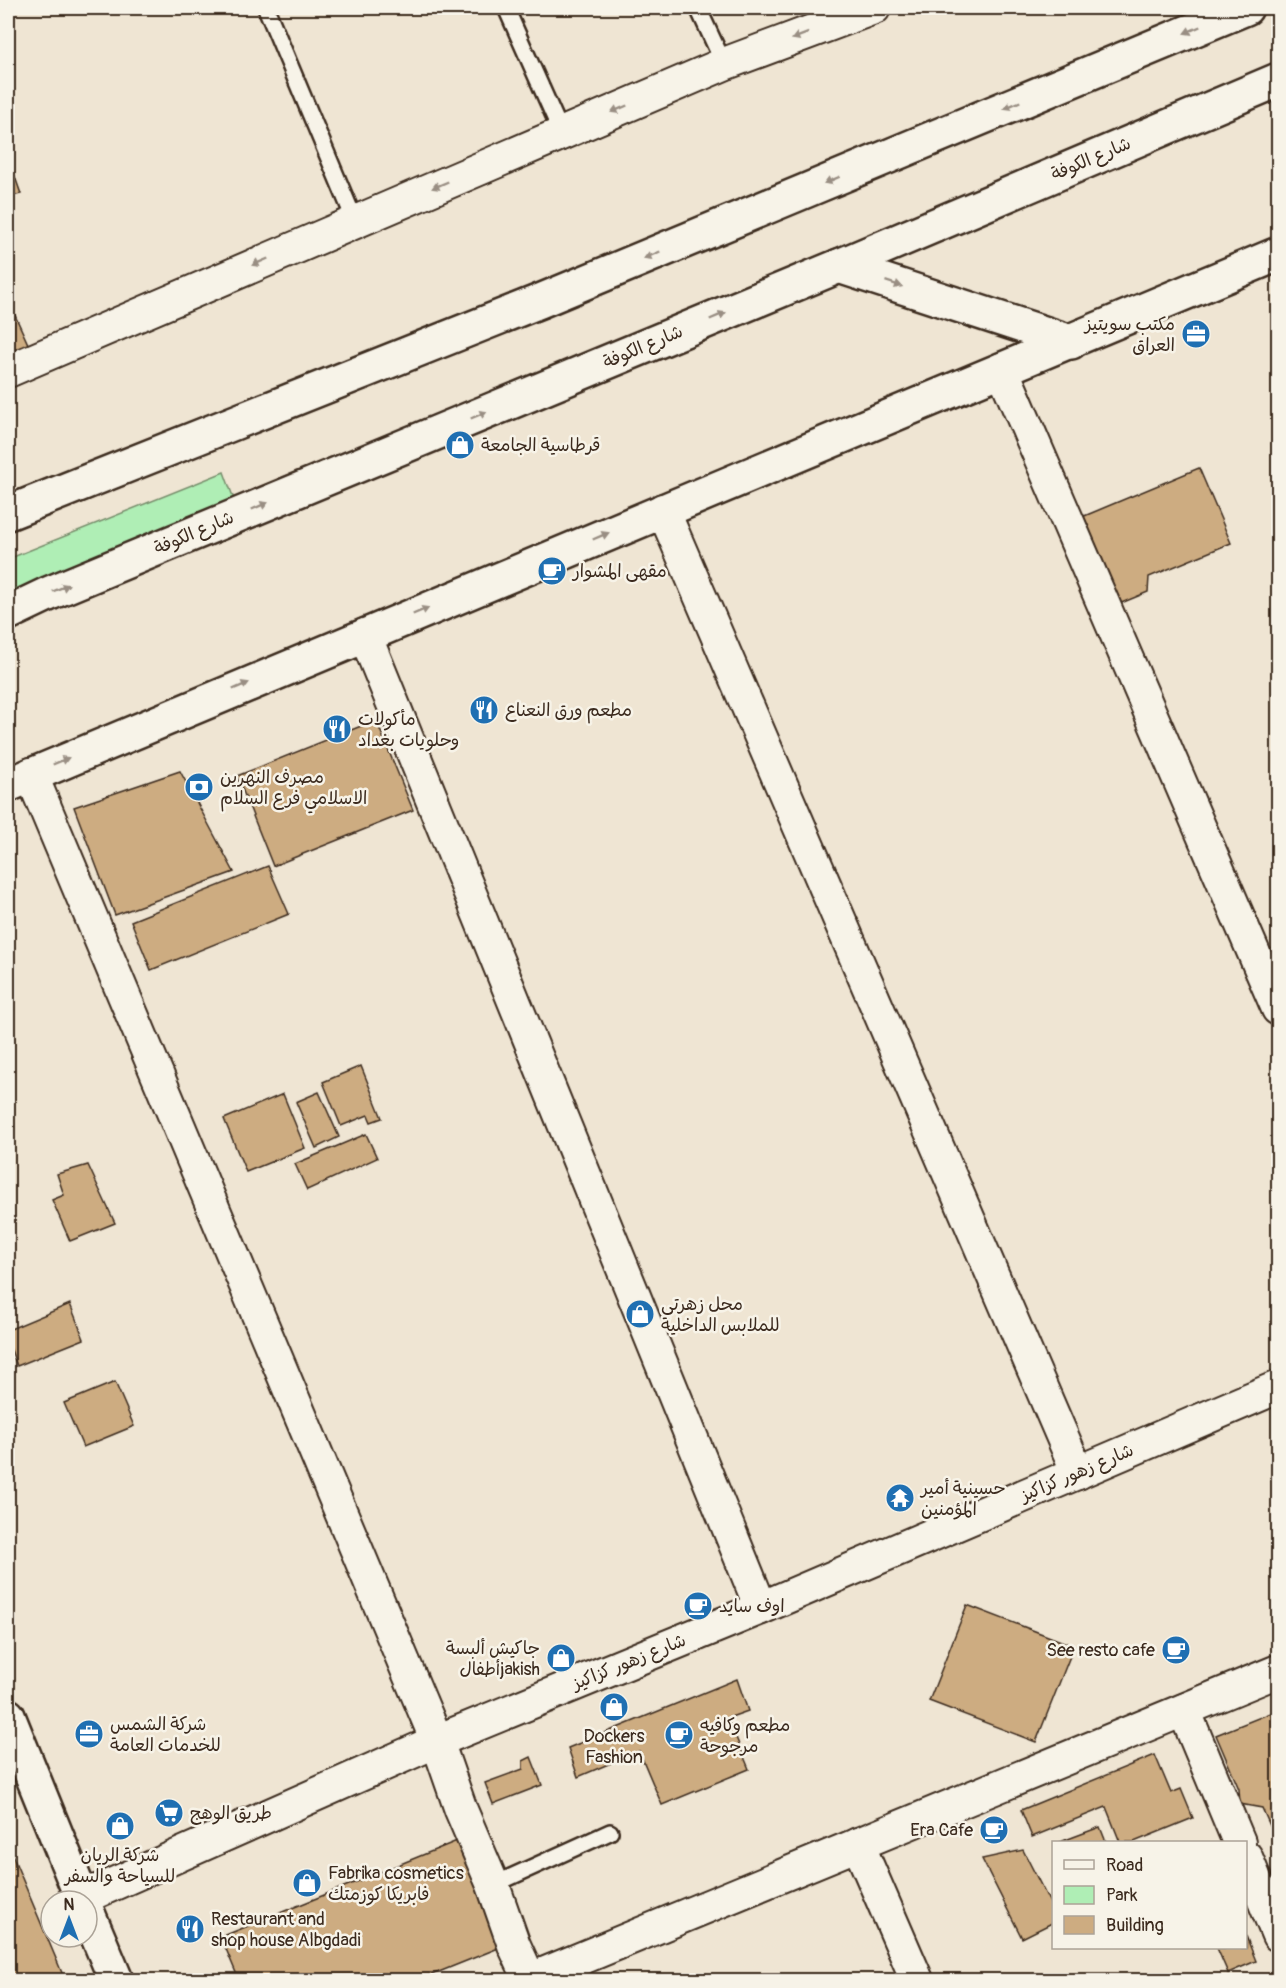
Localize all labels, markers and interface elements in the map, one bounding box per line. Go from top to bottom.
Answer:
one-way arrow [1182,25,1200,35]
one-way arrow [790,31,808,41]
one-way arrow [1002,100,1020,110]
one-way arrow [610,105,628,114]
street label: شارع الكوفة [1048,132,1134,186]
one-way arrow [822,175,840,185]
one-way arrow [430,180,448,190]
one-way arrow [642,250,660,260]
one-way arrow [251,257,269,267]
one-way arrow [885,280,903,290]
one-way arrow [709,311,727,321]
place label: مكتب سويتيز العراق [1083,313,1175,357]
office icon: مكتب سويتيز العراق [1180,318,1212,350]
street label: شارع الكوفة [600,320,686,374]
one-way arrow [471,410,489,420]
shop icon: قرطاسية الجامعة [444,429,476,461]
place label: قرطاسية الجامعة [481,434,601,457]
one-way arrow [252,501,270,511]
street label: شارع الكوفة [151,506,237,560]
one-way arrow [592,531,610,540]
cafe icon: مقهى المشوار [536,555,568,587]
place label: مقهى المشوار [571,560,667,583]
one-way arrow [52,583,70,593]
one-way arrow [412,606,430,615]
one-way arrow [232,681,250,690]
restaurant icon: مطعم ورق النعناع [468,694,500,726]
place label: مطعم ورق النعناع [505,699,632,724]
place label: مأكولات وحلويات بغداد [358,708,459,752]
restaurant icon: مأكولات وحلويات بغداد [321,713,353,745]
one-way arrow [52,756,70,765]
place label: مصرف النهرين الاسلامي فرع السلام [220,766,368,814]
bank icon: مصرف النهرين الاسلامي فرع السلام [183,771,215,803]
place label: محل زهرتي للملابس الداخلية [661,1293,780,1337]
shop icon: محل زهرتي للملابس الداخلية [624,1298,656,1330]
street label: شارع زهور كزاكيز [1015,1439,1137,1508]
place label: حسينية أمير المؤمنين [919,1477,1006,1521]
temple icon: حسينية أمير المؤمنين [884,1482,916,1514]
cafe icon: اوف سايد [682,1590,714,1622]
place label: اوف سايد [719,1595,785,1618]
street label: شارع زهور كزاكيز [567,1629,689,1696]
cafe icon: See resto cafe [1160,1634,1192,1666]
place label: جاكيش ألبسة أطفالjakish [446,1637,540,1681]
place label: See resto cafe [1046,1639,1155,1662]
shop icon: جاكيش ألبسة أطفالjakish [545,1642,577,1674]
shop icon: Dockers Fashion [598,1691,630,1723]
place label: شركة الشمس للخدمات العامة [110,1713,221,1757]
place label: مطعم وكافيه مرجوحة [700,1714,790,1758]
office icon: شركة الشمس للخدمات العامة [73,1718,105,1750]
cafe icon: مطعم وكافيه مرجوحة [663,1719,695,1751]
place label: Dockers Fashion [584,1725,644,1769]
supermarket icon: طريق الوهج [153,1797,185,1829]
place label: طريق الوهج [190,1802,272,1825]
shop icon: شركة الريان للسياحة والسفر [104,1810,136,1842]
cafe icon: Era Cafe [978,1814,1010,1846]
place label: Era Cafe [910,1819,973,1842]
legend [1052,1841,1247,1949]
place label: شركة الريان للسياحة والسفر [63,1844,175,1888]
text: Road [1106,1854,1143,1877]
place label: Fabrika cosmetics فابريكا كوزمتك [328,1862,464,1906]
shop icon: Fabrika cosmetics فابريكا كوزمتك [291,1867,323,1899]
text: Park [1106,1884,1138,1907]
north arrow [39,1889,99,1949]
text: N [64,1895,75,1915]
place label: Restaurant and shop house Albgdadi [211,1908,361,1952]
restaurant icon: Restaurant and shop house Albgdadi [174,1913,206,1945]
text: Building [1106,1914,1164,1937]

